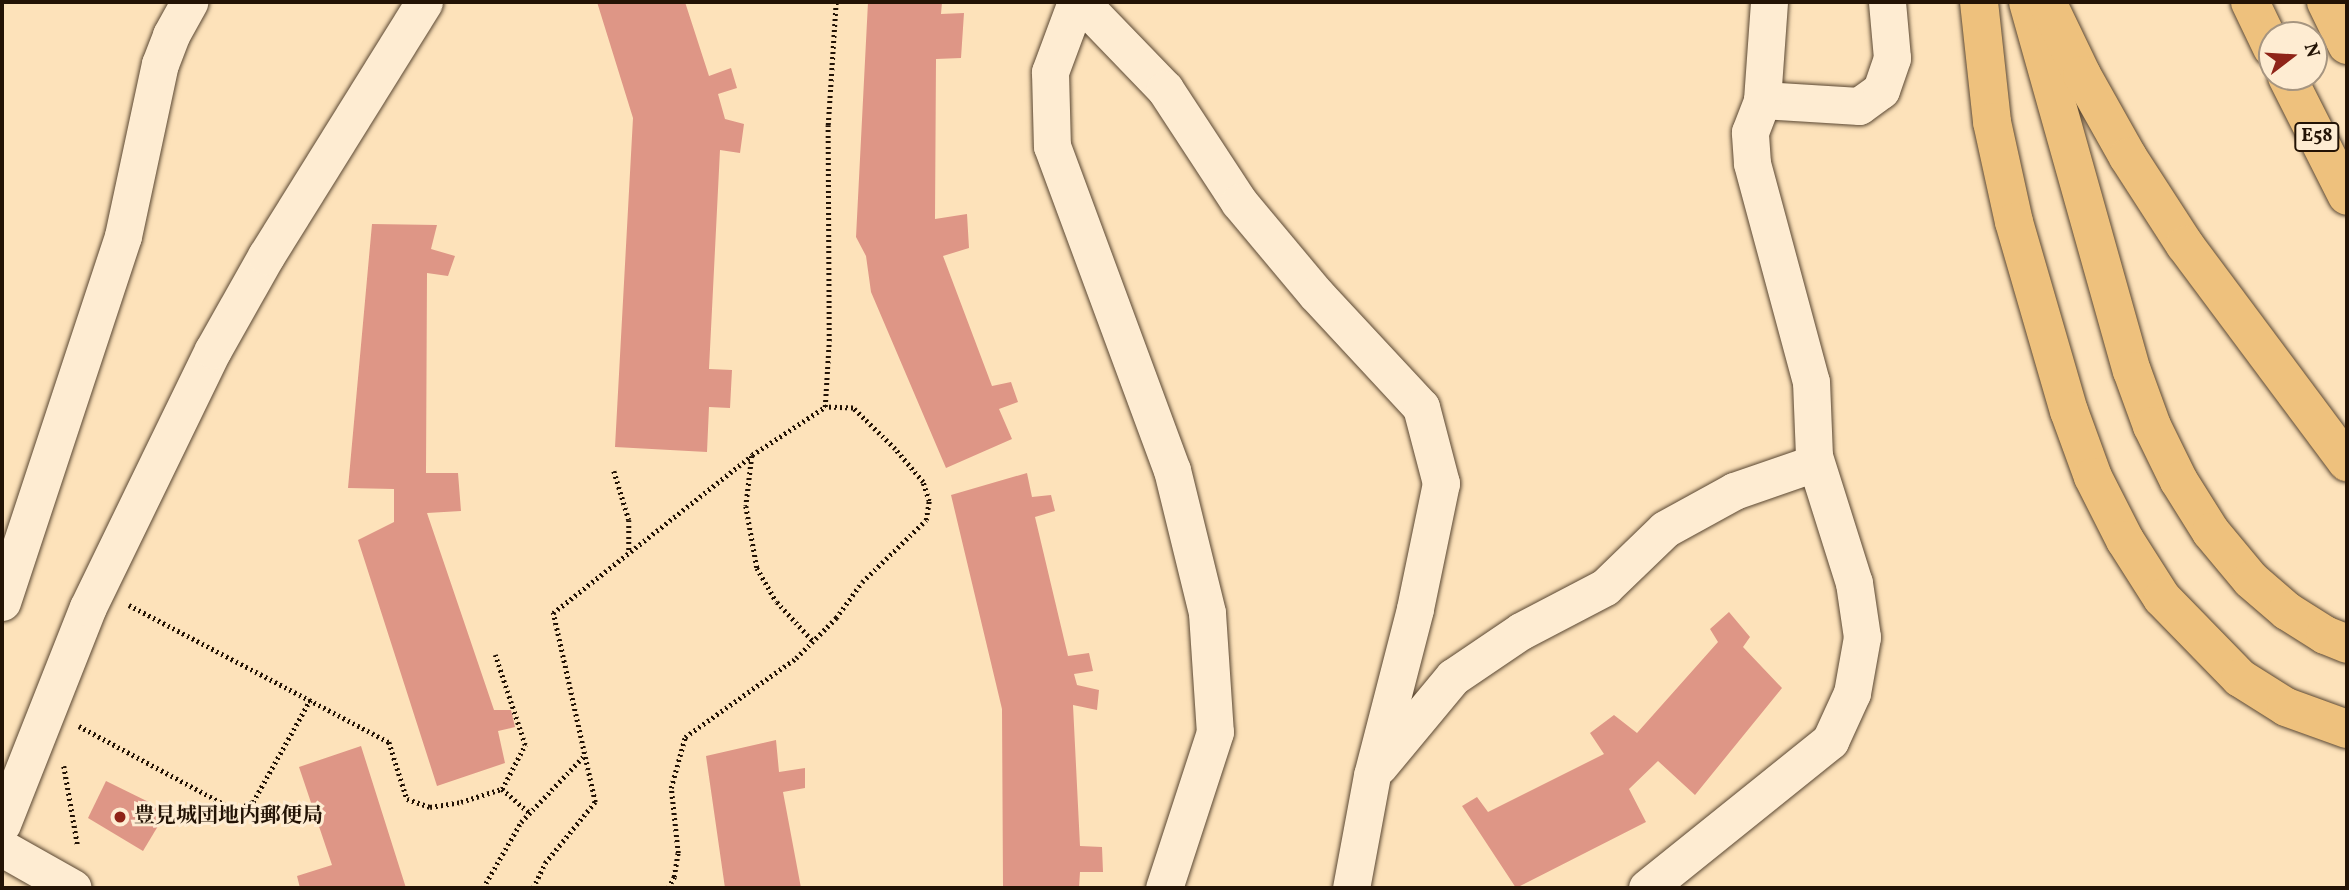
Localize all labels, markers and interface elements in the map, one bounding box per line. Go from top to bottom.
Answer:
north arrow [2258,21,2328,91]
text: N [2297,40,2326,61]
road number: E58 [2294,122,2340,153]
place label: 豊見城団地内郵便局 [134,804,323,830]
marker: 豊見城団地内郵便局 [112,809,128,825]

